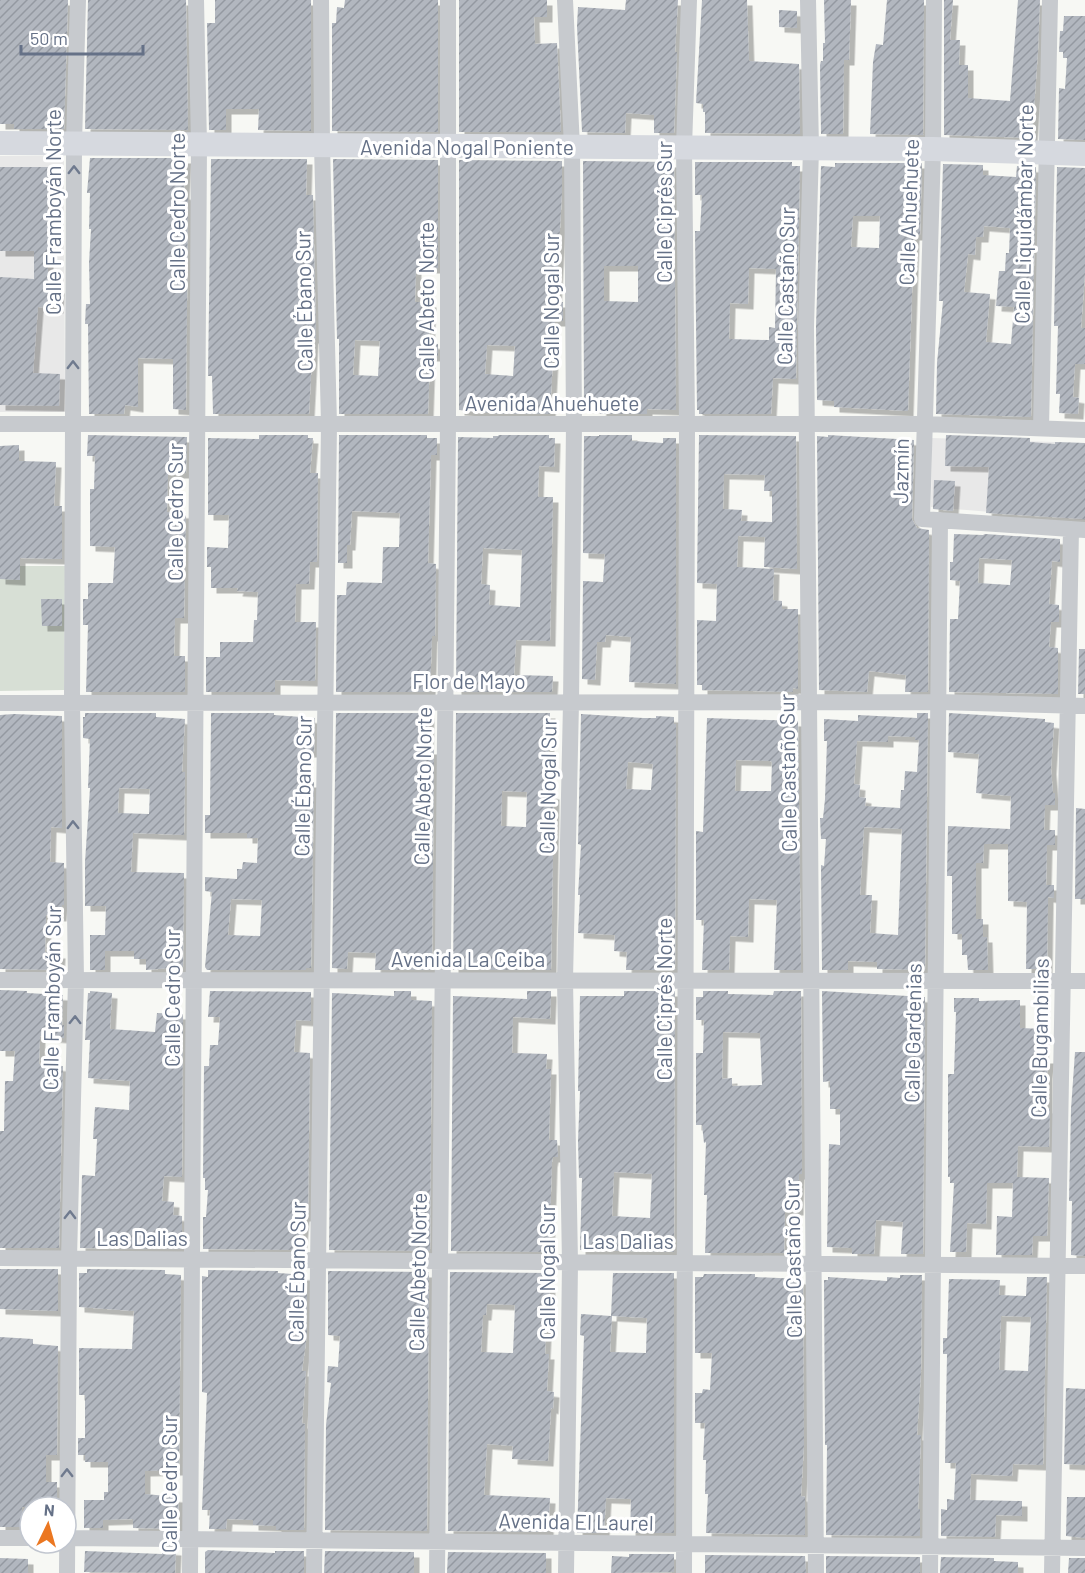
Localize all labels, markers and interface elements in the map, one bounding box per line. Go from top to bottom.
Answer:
scale bar [21,18,142,56]
text: 50 m [30,27,68,49]
street label: Calle Liquidámbar Norte [1009,104,1037,324]
street label: Calle Framboyán Norte [40,109,65,315]
street label: Calle Cedro Norte [164,132,189,292]
street label: Avenida Nogal Poniente [360,134,574,159]
street label: Calle Ahuehuete [893,138,923,286]
street label: Calle Ciprés Sur [651,141,676,283]
one-way arrow [67,166,80,175]
street label: Calle Castaño Sur [771,206,799,365]
street label: Calle Abeto Norte [413,222,438,380]
street label: Calle Ébano Sur [289,230,317,372]
street label: Calle Nogal Sur [538,233,563,369]
one-way arrow [67,361,79,370]
street label: Avenida Ahuehuete [465,390,639,415]
street label: Jazmín [887,438,913,504]
street label: Calle Cedro Sur [162,443,187,581]
street label: Flor de Mayo [412,668,526,693]
street label: Calle Castaño Sur [773,693,801,852]
street label: Calle Abeto Norte [408,707,436,865]
street label: Calle Ébano Sur [288,715,316,857]
street label: Calle Nogal Sur [533,717,561,854]
one-way arrow [67,820,80,829]
street label: Calle Framboyán Sur [37,905,65,1091]
street label: Calle Ciprés Norte [651,917,676,1081]
street label: Calle Cedro Sur [159,929,184,1067]
street label: Avenida La Ceiba [391,946,545,971]
street label: Calle Bugambilias [1025,958,1053,1118]
street label: Calle Gardenias [898,963,926,1103]
one-way arrow [69,1015,81,1024]
street label: Calle Castaño Sur [778,1179,806,1338]
street label: Calle Abeto Norte [403,1193,431,1351]
street label: Calle Ébano Sur [282,1201,310,1343]
street label: Calle Nogal Sur [534,1204,559,1340]
one-way arrow [64,1210,76,1219]
street label: Las Dalias [96,1225,188,1250]
street label: Las Dalias [582,1228,674,1253]
street label: Calle Cedro Sur [156,1415,181,1553]
one-way arrow [61,1468,74,1477]
north arrow [18,1495,78,1555]
text: N [43,1500,55,1519]
street label: Avenida El Laurel [498,1507,654,1535]

